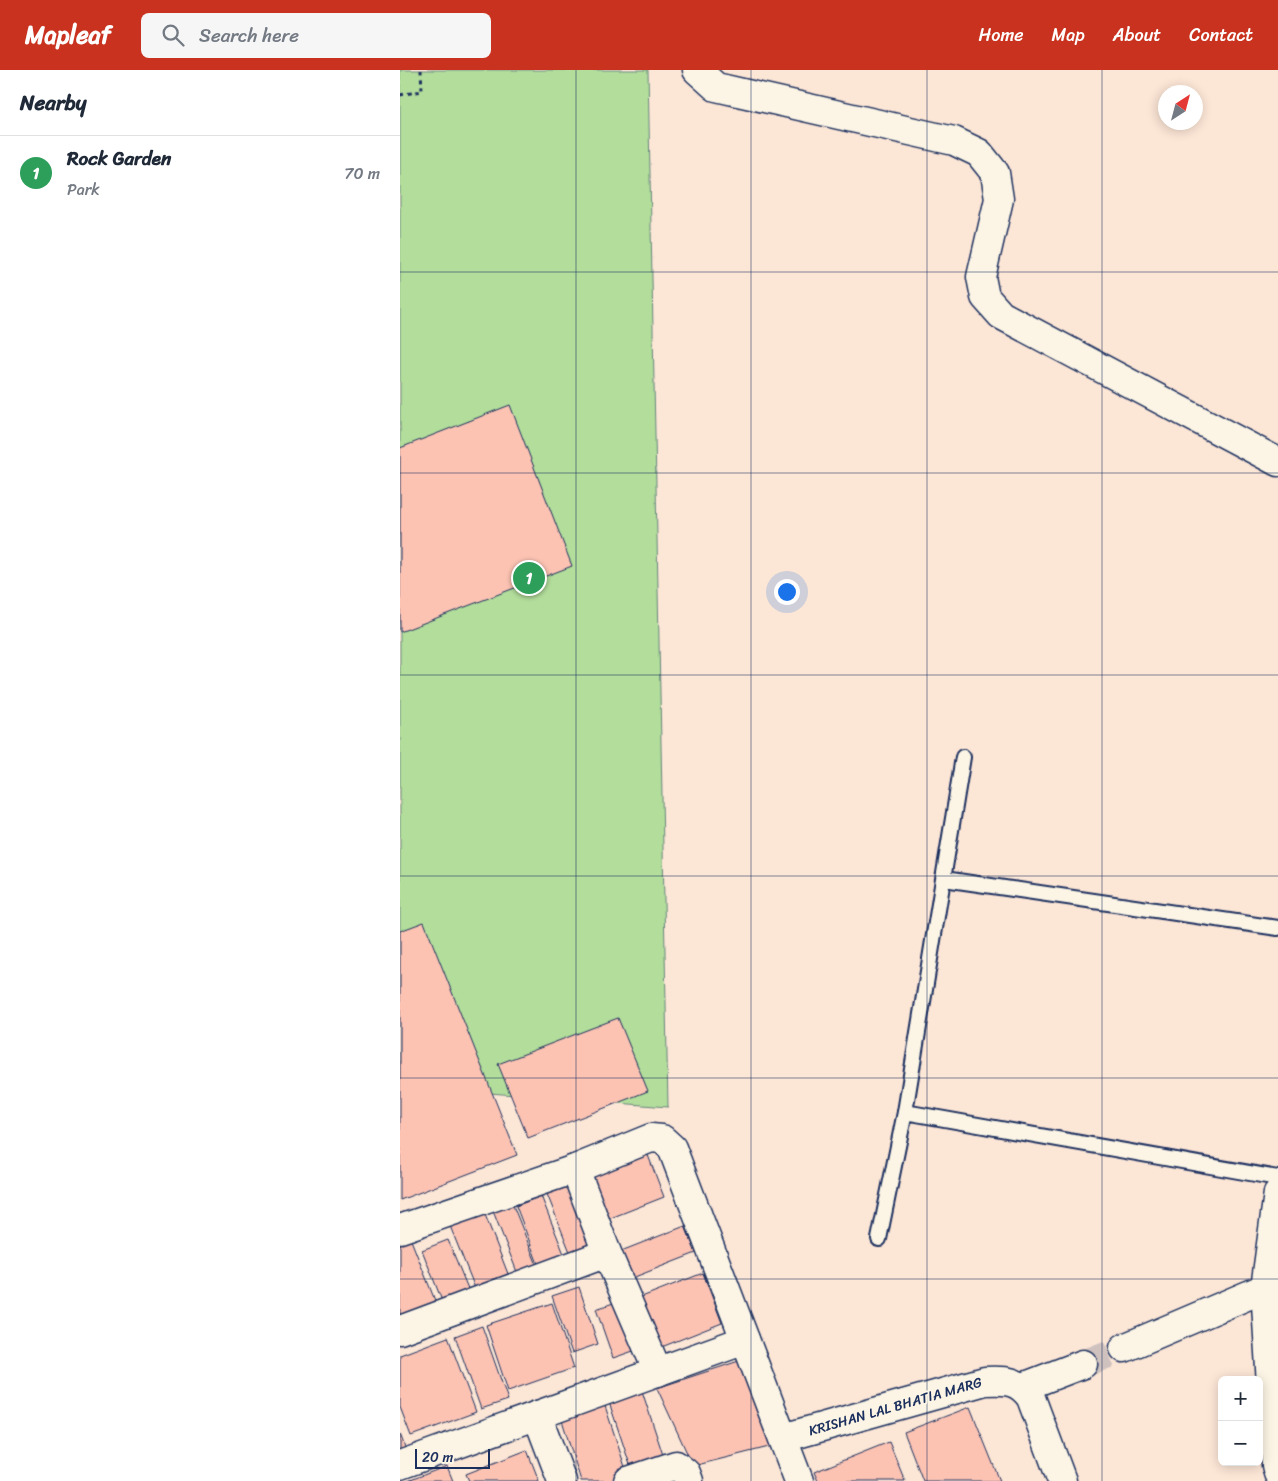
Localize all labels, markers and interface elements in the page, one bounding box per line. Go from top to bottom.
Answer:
search box [141,13,491,58]
text: Mapleaf [25,14,111,56]
text: Search here [199,19,299,52]
text: Home [979,19,1024,51]
text: Map [1052,19,1085,51]
text: About [1113,19,1161,51]
text: Contact [1189,19,1253,51]
icon: search [159,21,187,49]
text: Nearby [20,84,86,122]
north arrow [1158,85,1203,130]
text: Rock Garden [67,142,171,175]
text: 1 [33,159,39,188]
text: 70 m [344,159,380,188]
text: Park [67,175,100,204]
pin: 1 [513,559,545,597]
your location [774,579,800,605]
street label: KRISHAN LAL BHATIA MARG [806,1370,985,1443]
map controls [1218,1376,1263,1466]
button: + [1218,1376,1263,1421]
button: − [1218,1421,1263,1466]
text: 20 m [422,1445,453,1470]
scale bar [415,1446,490,1469]

